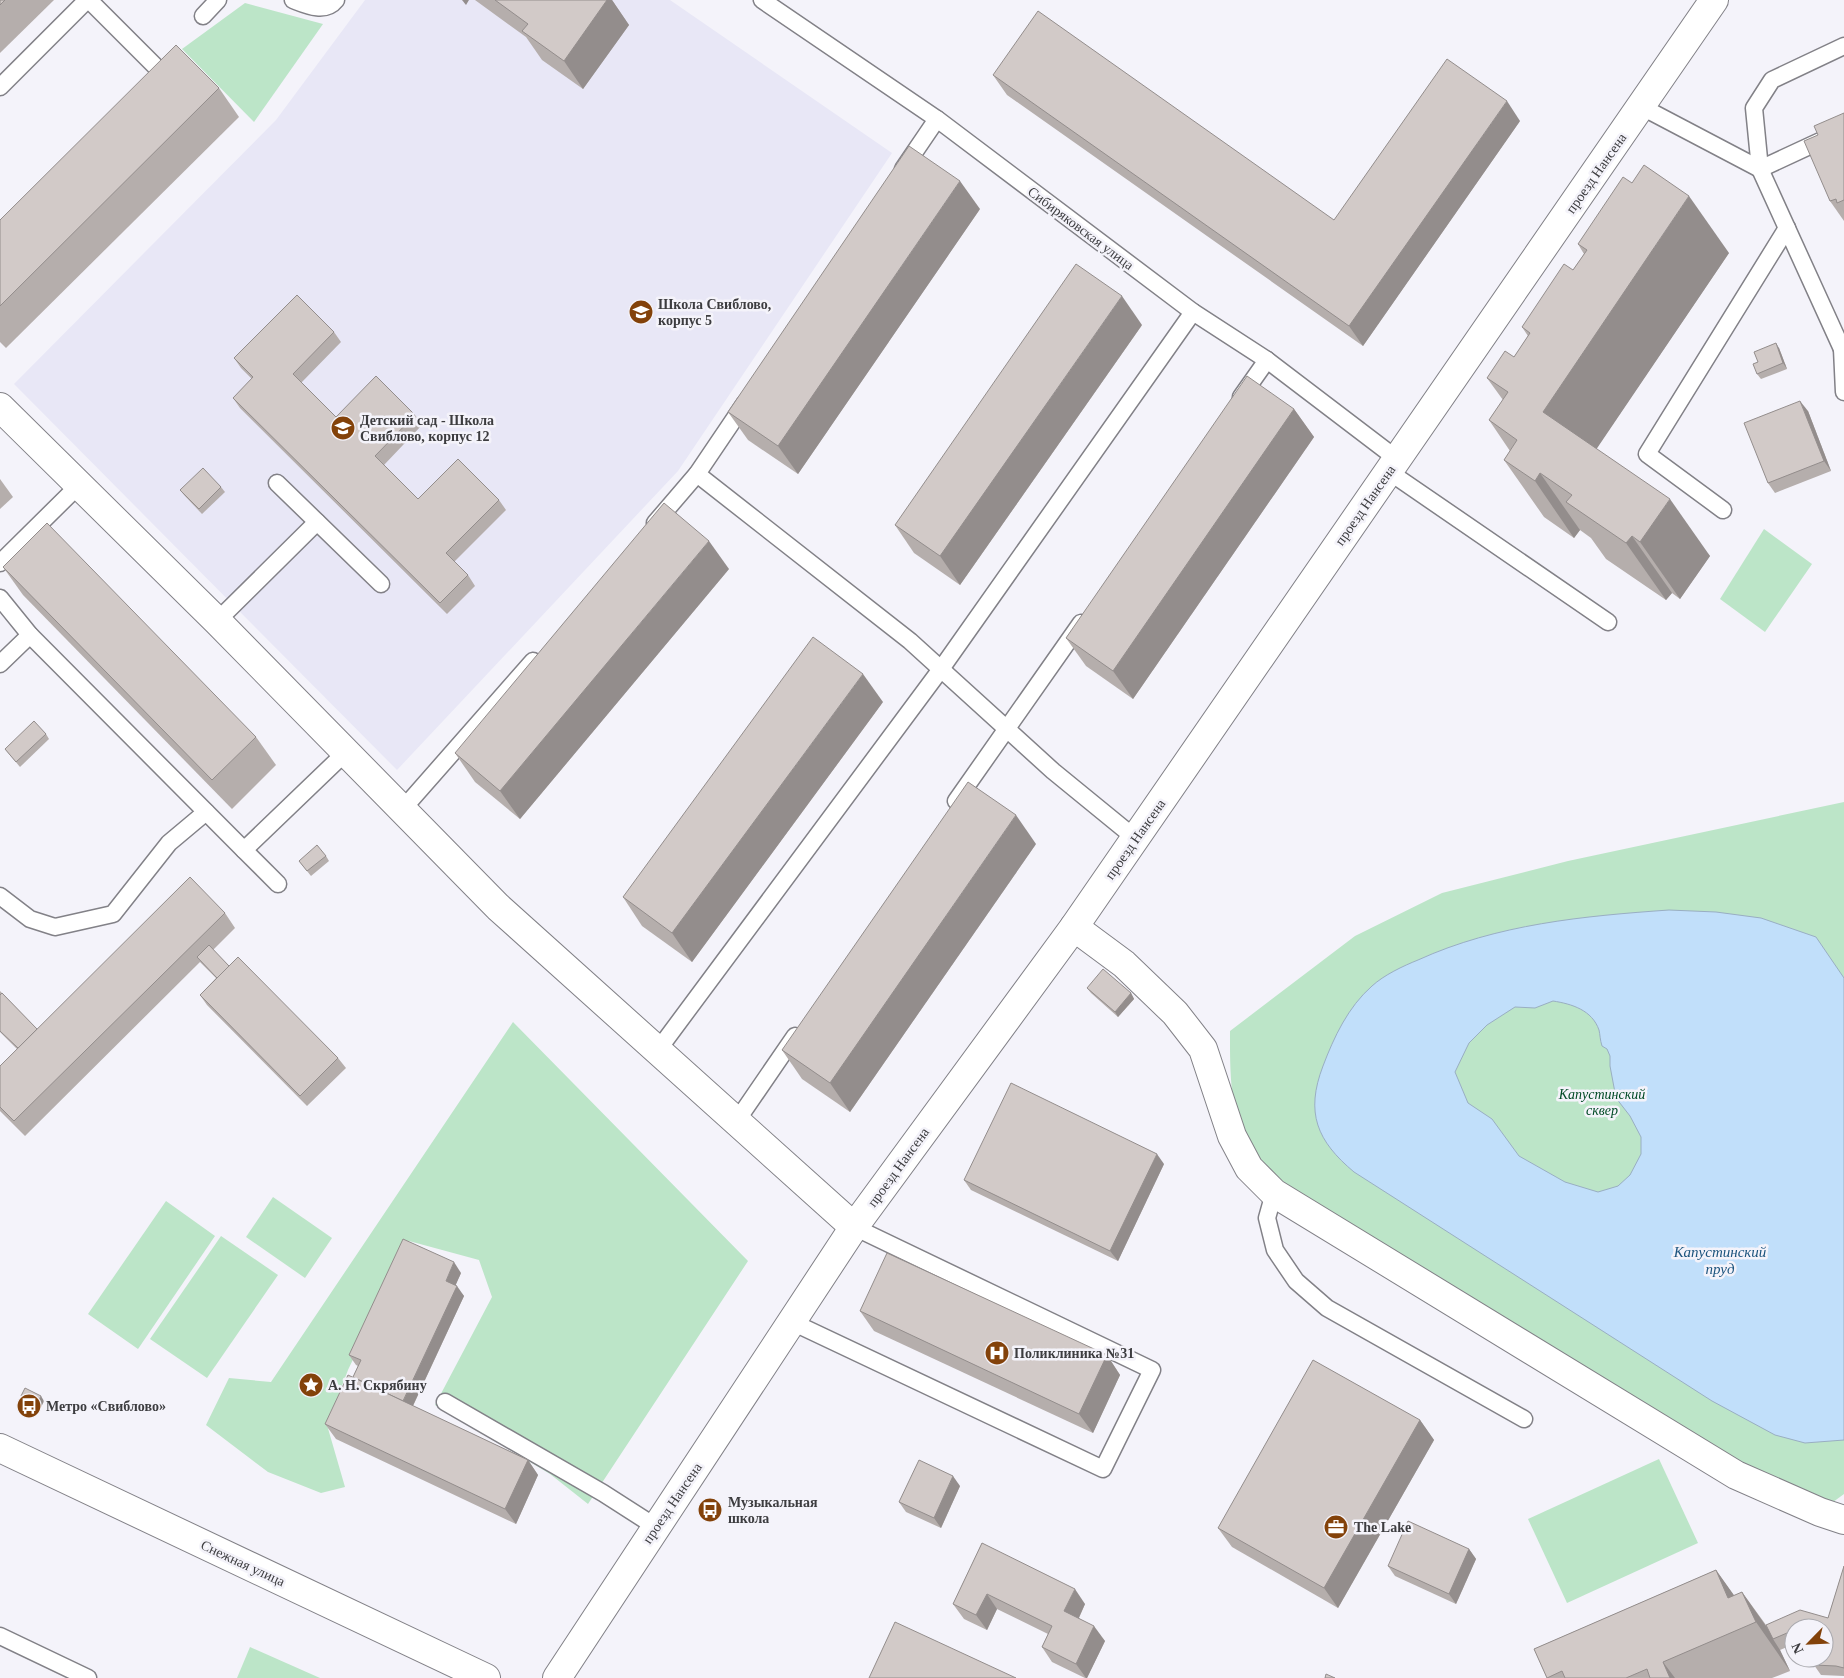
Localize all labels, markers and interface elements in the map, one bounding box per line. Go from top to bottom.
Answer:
street label: проезд Нансена [1563,130,1630,216]
street label: Сибиряковская улица [1025,184,1137,273]
place label: Школа Свиблово, корпус 5 [658,297,771,328]
school or university icon: Школа Свиблово, корпус 5 [628,299,654,325]
place label: Детский сад - Школа Свиблово, корпус 12 [360,413,494,444]
school or university icon: Детский сад - Школа Свиблово, корпус 12 [330,415,356,441]
street label: проезд Нансена [1332,462,1399,548]
street label: проезд Нансена [1102,796,1169,882]
park label: Капустинский сквер [1558,1087,1645,1118]
street label: проезд Нансена [865,1124,933,1210]
water label: Капустинский пруд [1673,1244,1767,1277]
hospital icon: Поликлиника №31 [984,1340,1010,1366]
place label: Поликлиника №31 [1014,1346,1134,1361]
place icon: А. Н. Скрябину [298,1372,324,1398]
place label: А. Н. Скрябину [328,1378,427,1393]
bus stop icon: Метро «Свиблово» [16,1393,42,1419]
place label: Метро «Свиблово» [46,1399,166,1414]
street label: проезд Нансена [640,1459,705,1546]
place label: Музыкальная школа [728,1495,818,1526]
bus stop icon: Музыкальная школа [697,1497,723,1523]
office icon: The Lake [1323,1514,1349,1540]
place label: The Lake [1354,1520,1411,1535]
street label: Снежная улица [198,1537,288,1590]
north arrow [1784,1618,1834,1668]
text: N [1789,1640,1806,1656]

